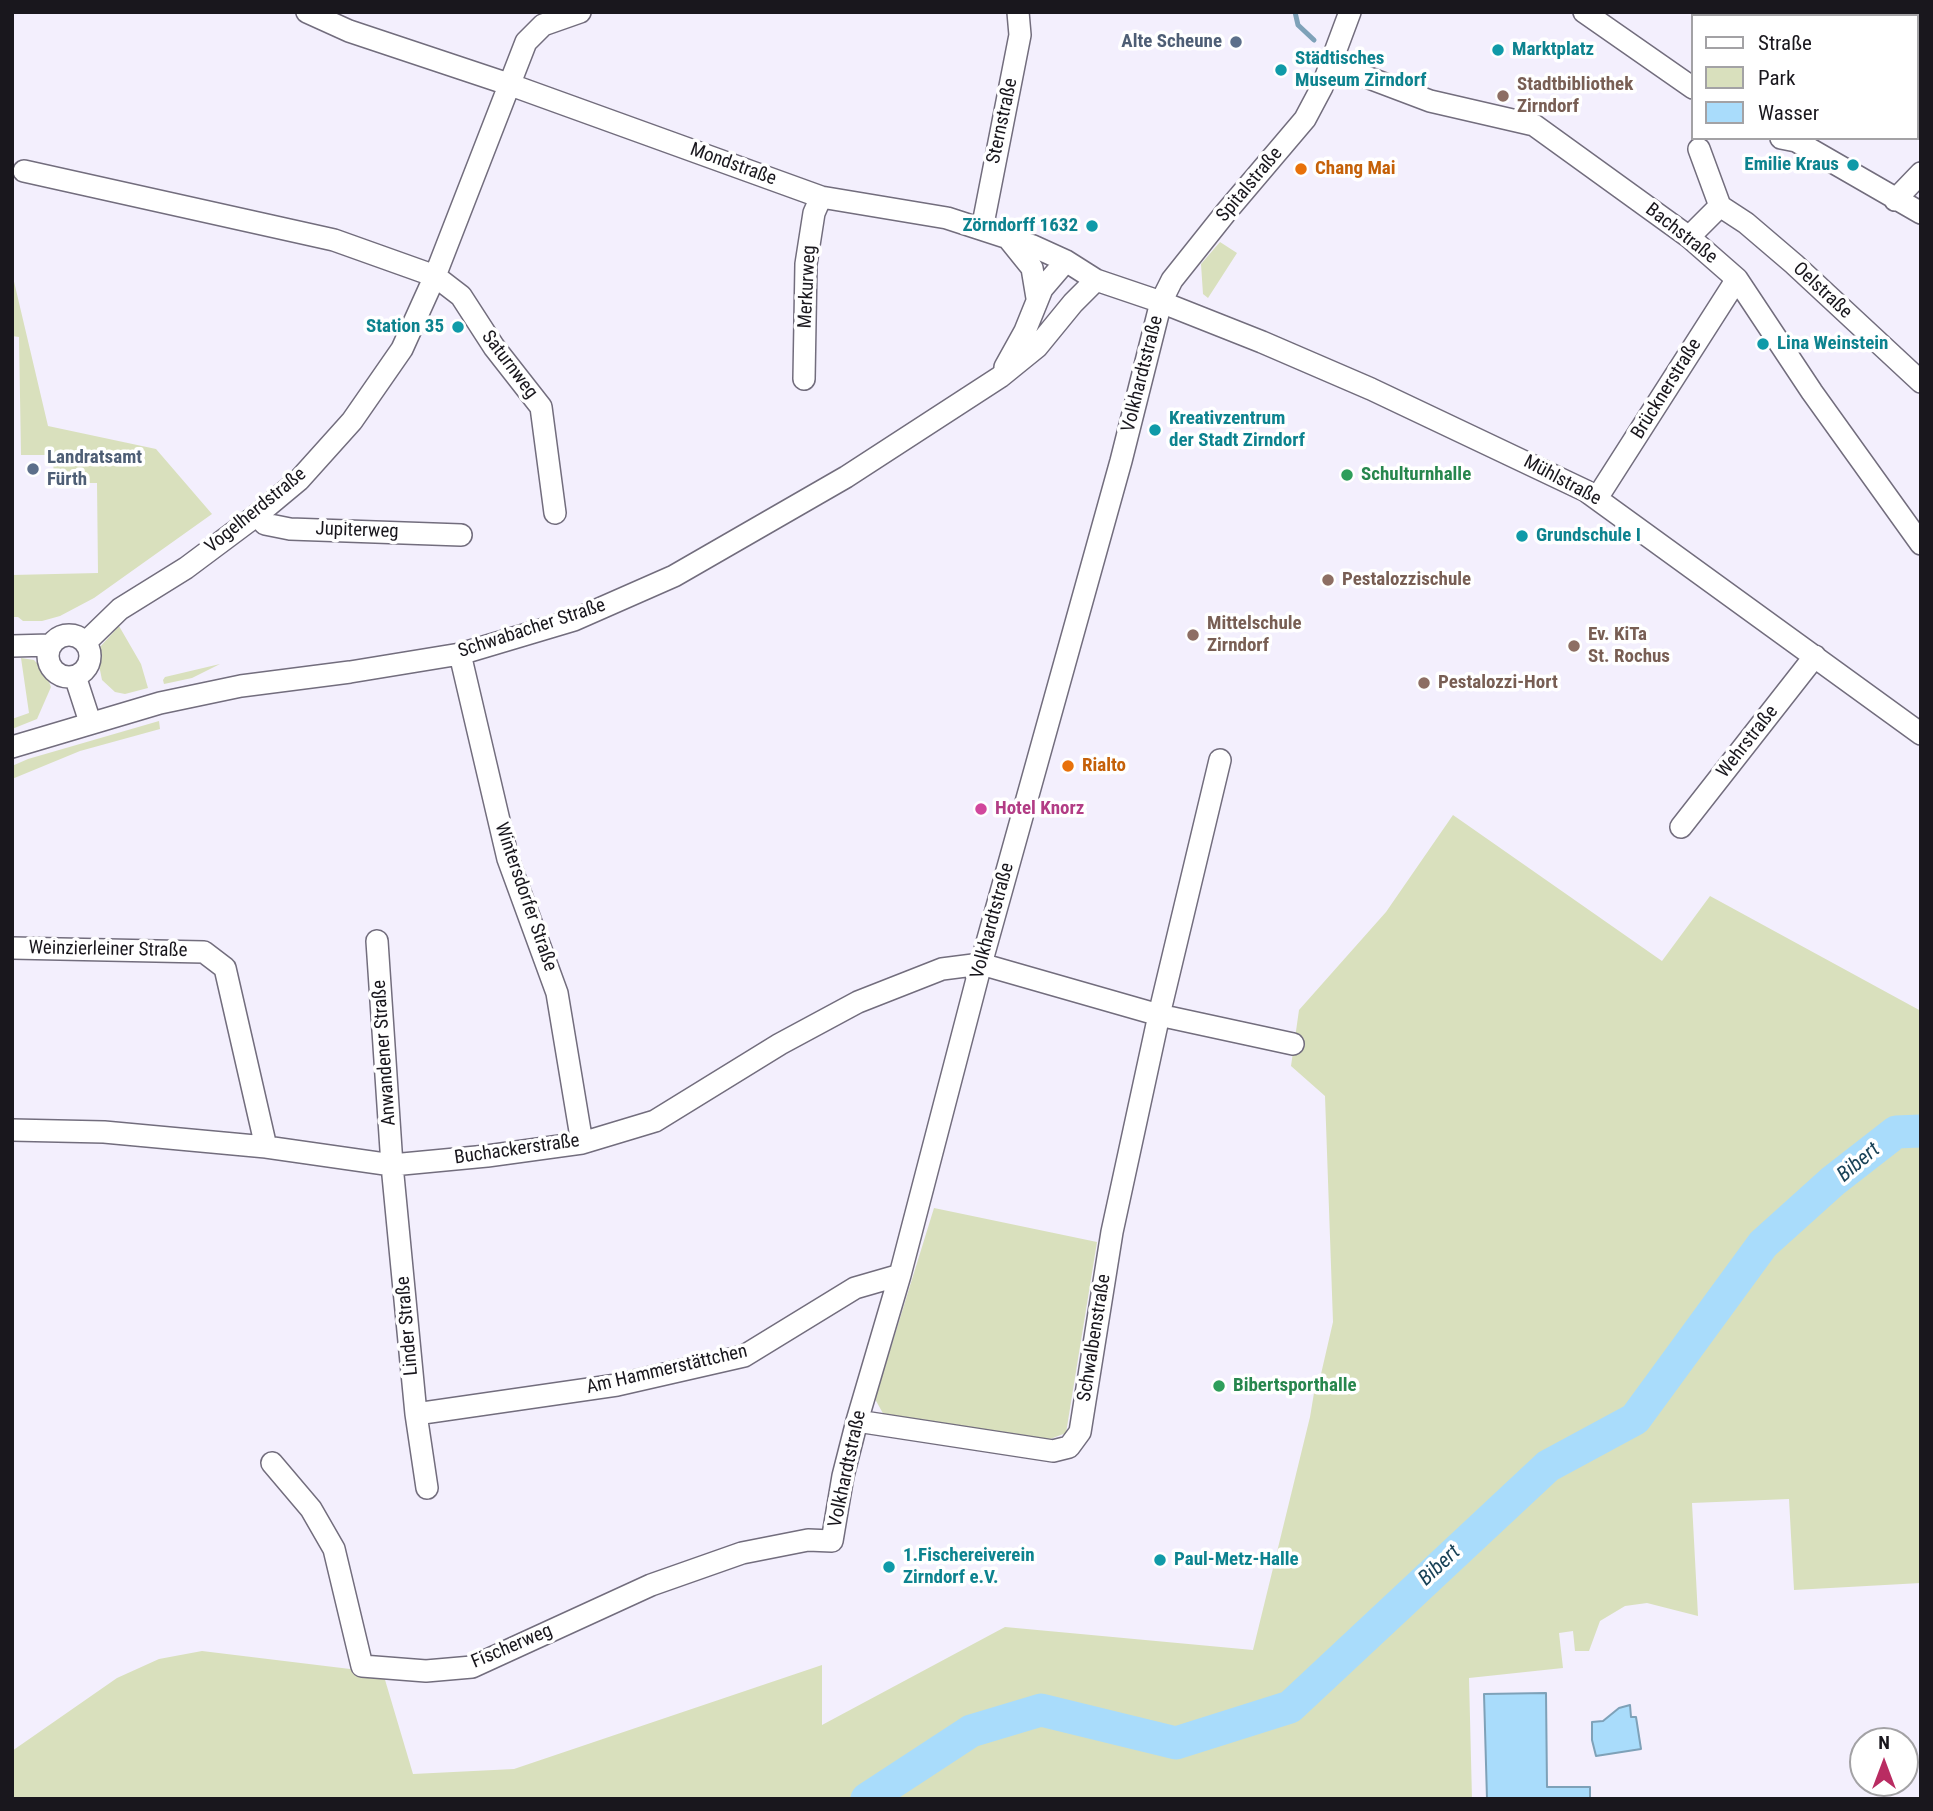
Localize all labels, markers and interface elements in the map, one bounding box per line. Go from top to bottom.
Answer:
legend [1692,14,1919,140]
place label: Alte Scheune [1121,31,1222,53]
text: Straße [1758,31,1812,55]
marker: Alte Scheune [1228,34,1244,50]
place label: Marktplatz [1512,39,1594,61]
marker: Marktplatz [1490,42,1506,58]
place label: Städtisches Museum Zirndorf [1295,48,1426,92]
marker: Städtisches Museum Zirndorf [1273,62,1289,78]
text: Park [1758,66,1795,90]
place label: Stadtbibliothek Zirndorf [1517,74,1633,118]
street label: Sternstraße [983,76,1023,166]
marker: Stadtbibliothek Zirndorf [1495,88,1511,104]
text: Wasser [1758,101,1819,125]
street label: Mondstraße [687,139,779,191]
street label: Spitalstraße [1212,143,1288,227]
place label: Emilie Kraus [1744,154,1839,176]
marker: Emilie Kraus [1845,157,1861,173]
place label: Chang Mai [1315,158,1396,180]
marker: Chang Mai [1293,161,1309,177]
street label: Bachstraße [1640,199,1722,269]
place label: Zörndorff 1632 [962,215,1078,237]
marker: Zörndorff 1632 [1084,218,1100,234]
street label: Merkurweg [794,245,822,329]
street label: Oelstraße [1788,258,1856,324]
street label: Volkhardtstraße [1118,313,1168,435]
place label: Station 35 [366,316,444,338]
marker: Station 35 [450,319,466,335]
street label: Saturnweg [476,326,542,404]
place label: Lina Weinstein [1777,333,1888,355]
street label: Brücknerstraße [1627,335,1707,443]
marker: Lina Weinstein [1755,336,1771,352]
place label: Kreativzentrum der Stadt Zirndorf [1169,408,1305,452]
marker: Kreativzentrum der Stadt Zirndorf [1147,422,1163,438]
place label: Landratsamt Fürth [47,447,142,491]
street label: Mühlstraße [1519,451,1605,511]
marker: Landratsamt Fürth [25,461,41,477]
street label: Vogelherdstraße [201,463,311,559]
place label: Schulturnhalle [1361,464,1471,486]
marker: Schulturnhalle [1339,467,1355,483]
street label: Jupiterweg [315,518,399,544]
place label: Grundschule I [1536,525,1641,547]
marker: Grundschule I [1514,528,1530,544]
place label: Pestalozzischule [1342,569,1471,591]
marker: Pestalozzischule [1320,572,1336,588]
street label: Schwabacher Straße [455,594,609,664]
place label: Mittelschule Zirndorf [1207,613,1302,657]
place label: Ev. KiTa St. Rochus [1588,624,1670,668]
marker: Mittelschule Zirndorf [1185,627,1201,643]
marker: Ev. KiTa St. Rochus [1566,638,1582,654]
place label: Pestalozzi-Hort [1438,672,1558,694]
marker: Pestalozzi-Hort [1416,675,1432,691]
street label: Wehrstraße [1713,701,1783,783]
place label: Rialto [1082,755,1126,777]
marker: Rialto [1060,758,1076,774]
place label: Hotel Knorz [995,798,1084,820]
marker: Hotel Knorz [973,801,989,817]
street label: Wintersdorfer Straße [489,820,561,974]
street label: Volkhardtstraße [967,860,1019,982]
street label: Weinzierleiner Straße [28,937,188,963]
street label: Anwandener Straße [369,979,401,1127]
street label: Buchackerstraße [453,1130,581,1170]
water label: Bibert [1832,1138,1886,1188]
street label: Schwalbenstraße [1074,1273,1116,1403]
street label: Linder Straße [392,1275,424,1377]
street label: Am Hammerstättchen [584,1340,750,1400]
place label: Bibertsporthalle [1233,1375,1357,1397]
marker: Bibertsporthalle [1211,1378,1227,1394]
street label: Volkhardtstraße [824,1408,872,1530]
water label: Bibert [1414,1540,1466,1592]
place label: 1.Fischereiverein Zirndorf e.V. [903,1545,1035,1589]
place label: Paul-Metz-Halle [1174,1549,1299,1571]
marker: Paul-Metz-Halle [1152,1552,1168,1568]
marker: 1.Fischereiverein Zirndorf e.V. [881,1559,897,1575]
street label: Fischerweg [468,1620,556,1674]
north arrow [1849,1727,1919,1797]
text: N [1878,1731,1890,1754]

